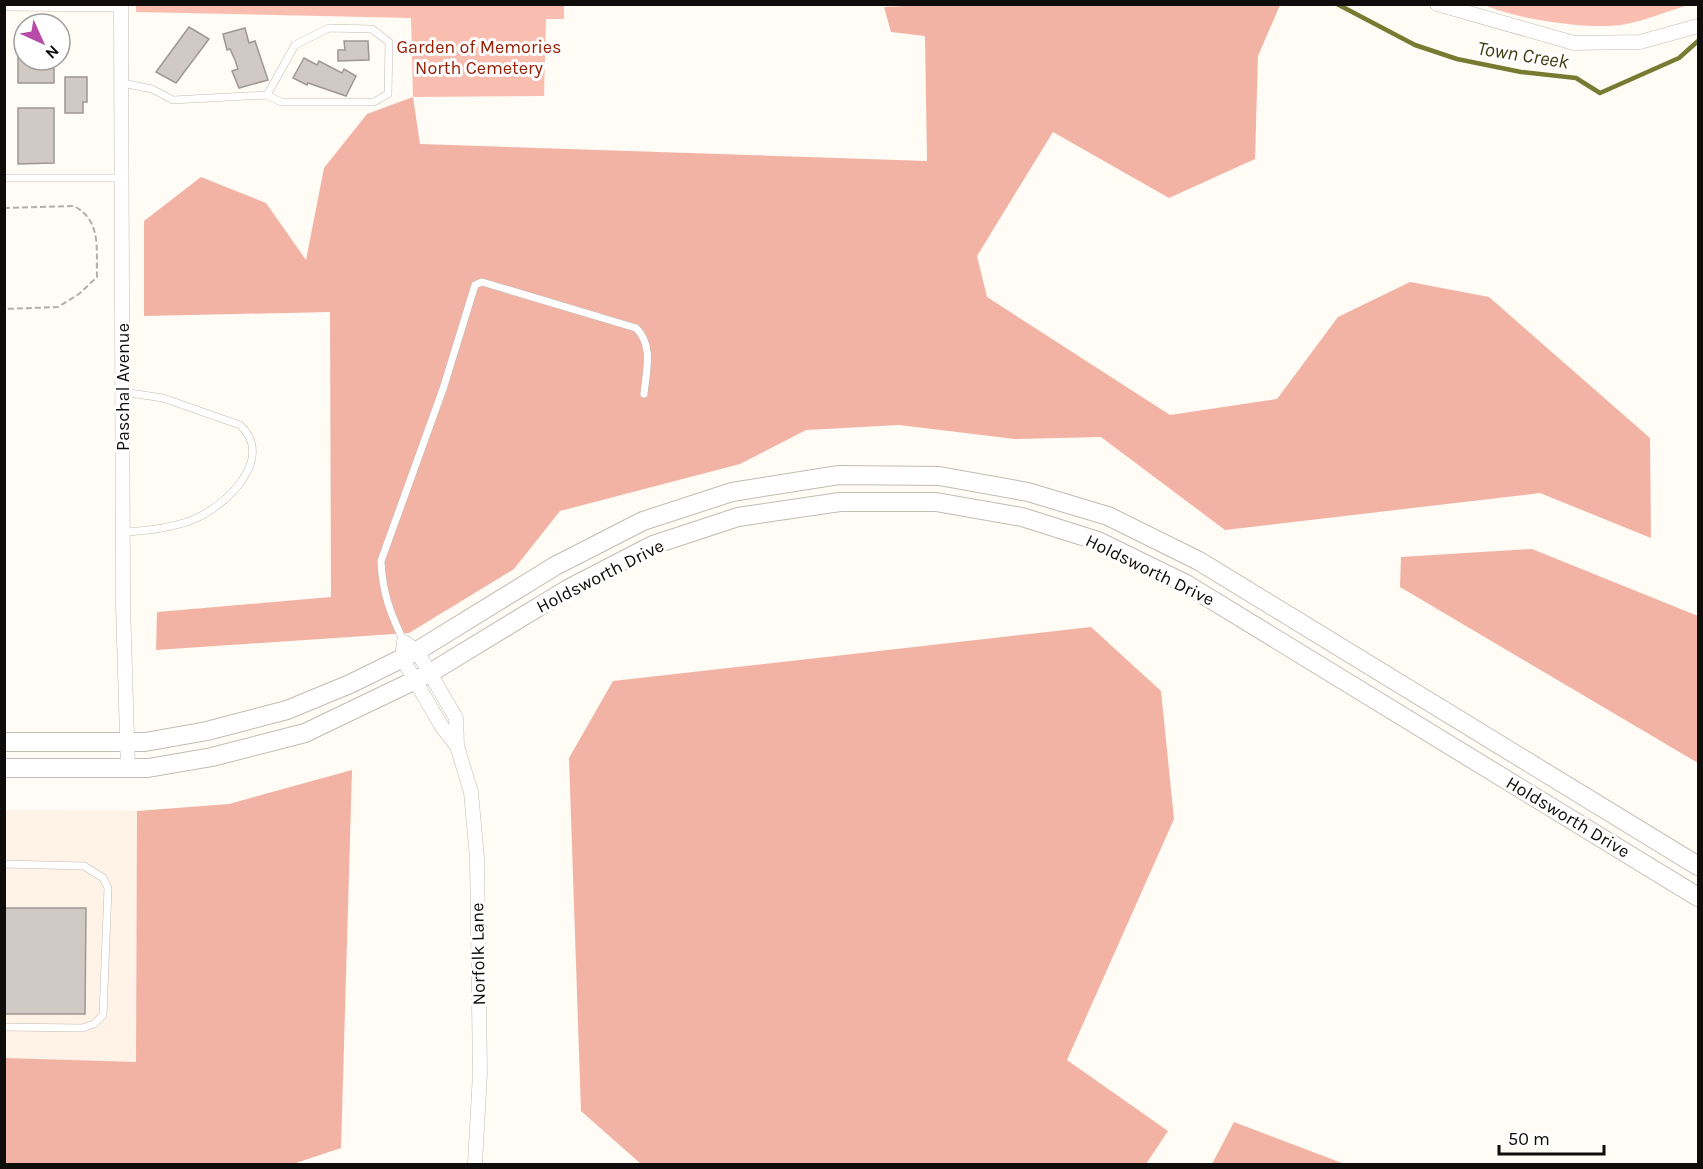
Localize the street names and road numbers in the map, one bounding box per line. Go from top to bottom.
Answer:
street label: Paschal Avenue [112,323,134,451]
street label: Holdsworth Drive [1082,529,1218,611]
street label: Holdsworth Drive [532,534,668,618]
street label: Holdsworth Drive [1502,771,1634,863]
street label: Norfolk Lane [466,903,490,1005]

